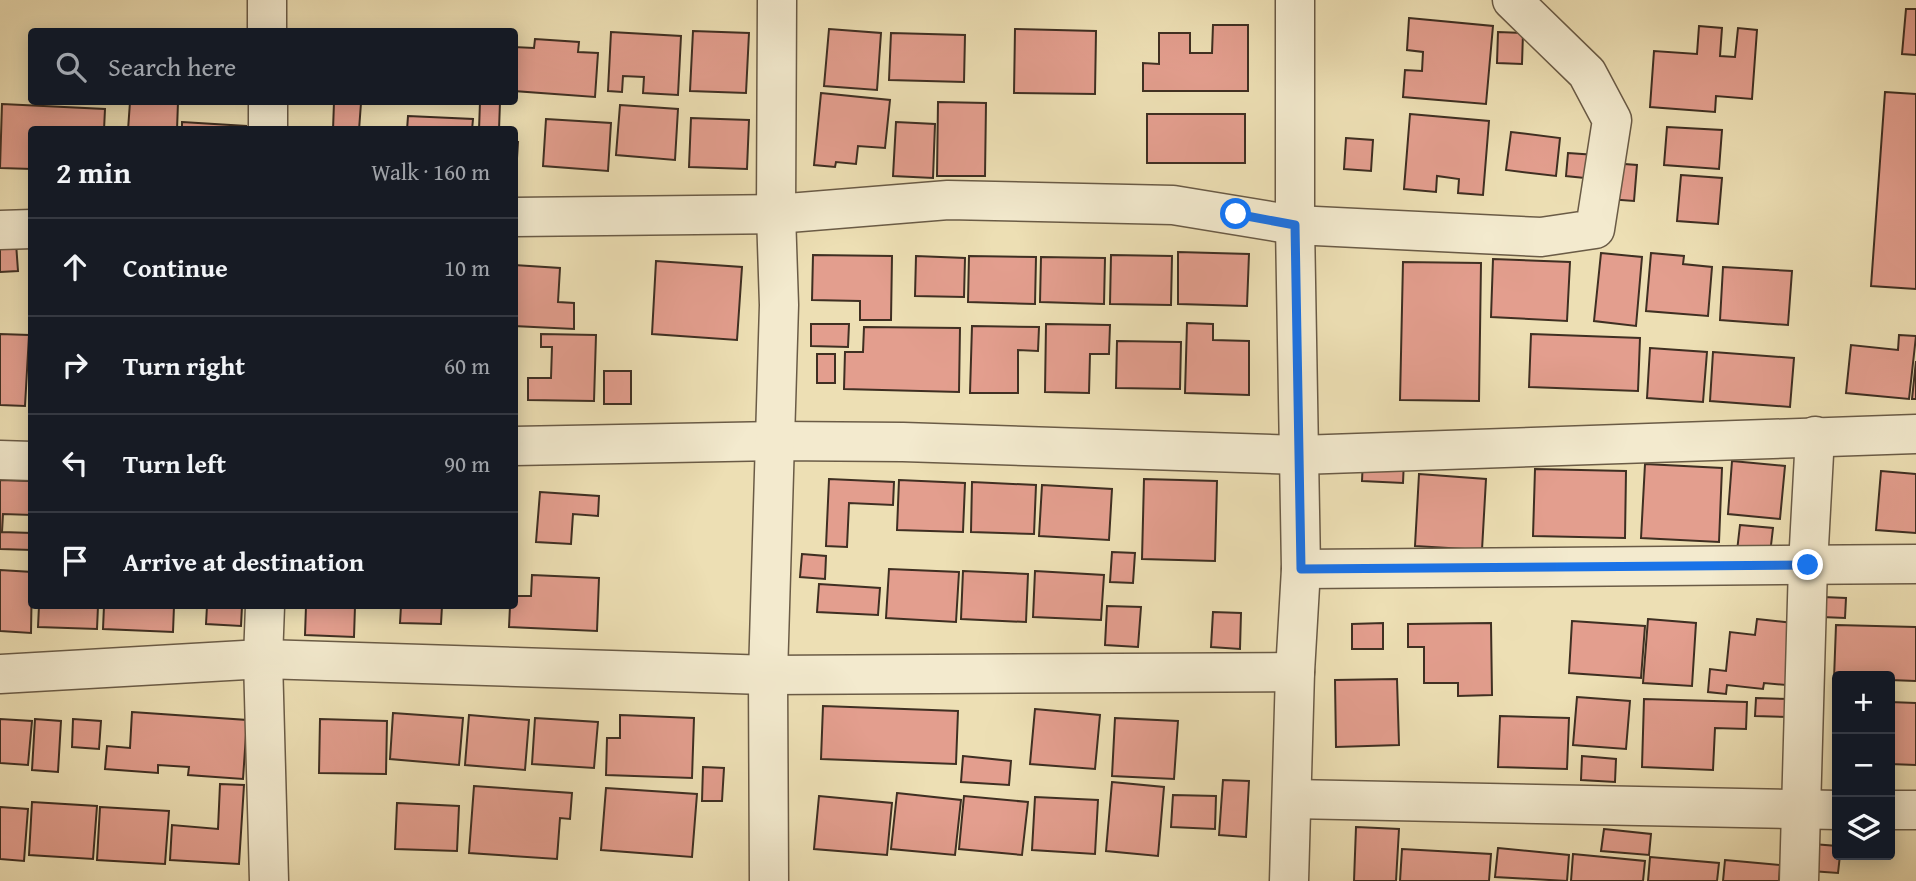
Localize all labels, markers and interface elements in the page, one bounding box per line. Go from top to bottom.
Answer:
search box [28,28,518,105]
text: Search here [108,47,236,86]
icon: search [52,48,90,86]
text: 2 min [56,150,131,194]
text: Walk · 160 m [371,155,490,188]
route start [1220,198,1251,229]
icon: ahead [56,248,94,286]
text: Continue [123,248,228,287]
text: 10 m [444,251,490,284]
icon: right [56,346,94,384]
text: Turn right [123,346,245,385]
text: 60 m [444,349,490,382]
icon: left [56,444,94,482]
text: Turn left [123,444,226,483]
text: 90 m [444,447,490,480]
icon: arrive [56,542,94,580]
text: Arrive at destination [123,542,364,581]
route end [1792,549,1823,580]
map controls [1832,671,1895,860]
button: + [1832,671,1895,734]
button: − [1832,734,1895,797]
button: layers [1832,797,1895,860]

